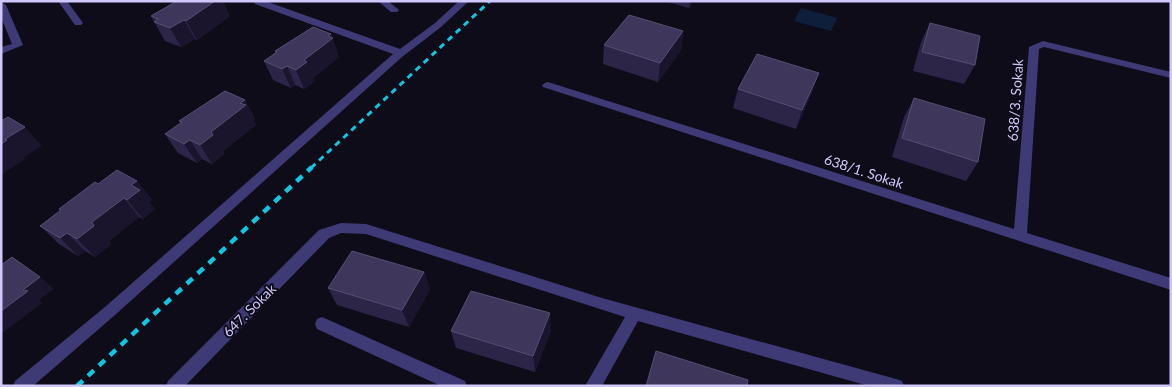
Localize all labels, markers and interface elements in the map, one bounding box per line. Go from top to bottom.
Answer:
street label: 638/3. Sokak [1004,57,1026,142]
street label: 638/1. Sokak [822,150,907,192]
street label: 647. Sokak [219,279,280,340]

